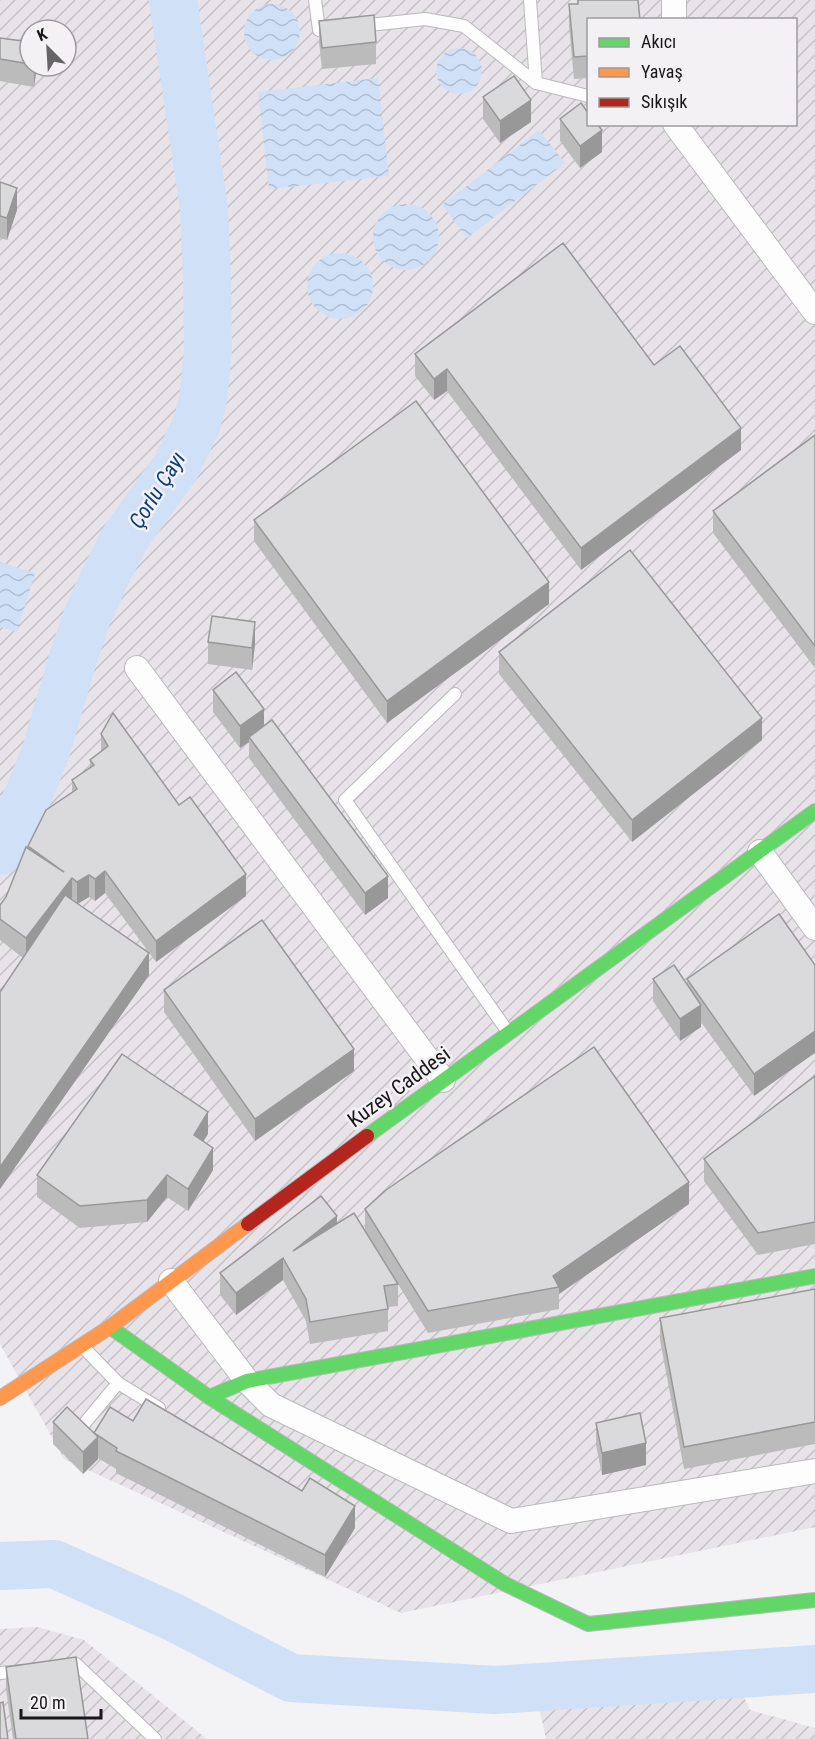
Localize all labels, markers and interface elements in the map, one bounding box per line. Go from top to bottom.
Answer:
north arrow [18,18,78,78]
legend [587,18,797,126]
text: K [34,24,50,45]
text: Akıcı [641,31,676,52]
text: Yavaş [641,61,683,82]
text: Sıkışık [641,91,687,112]
water label: Çorlu Çayı [124,447,190,533]
street label: Kuzey Caddesi [343,1042,455,1132]
scale bar [21,1682,100,1720]
text: 20 m [30,1692,65,1713]

